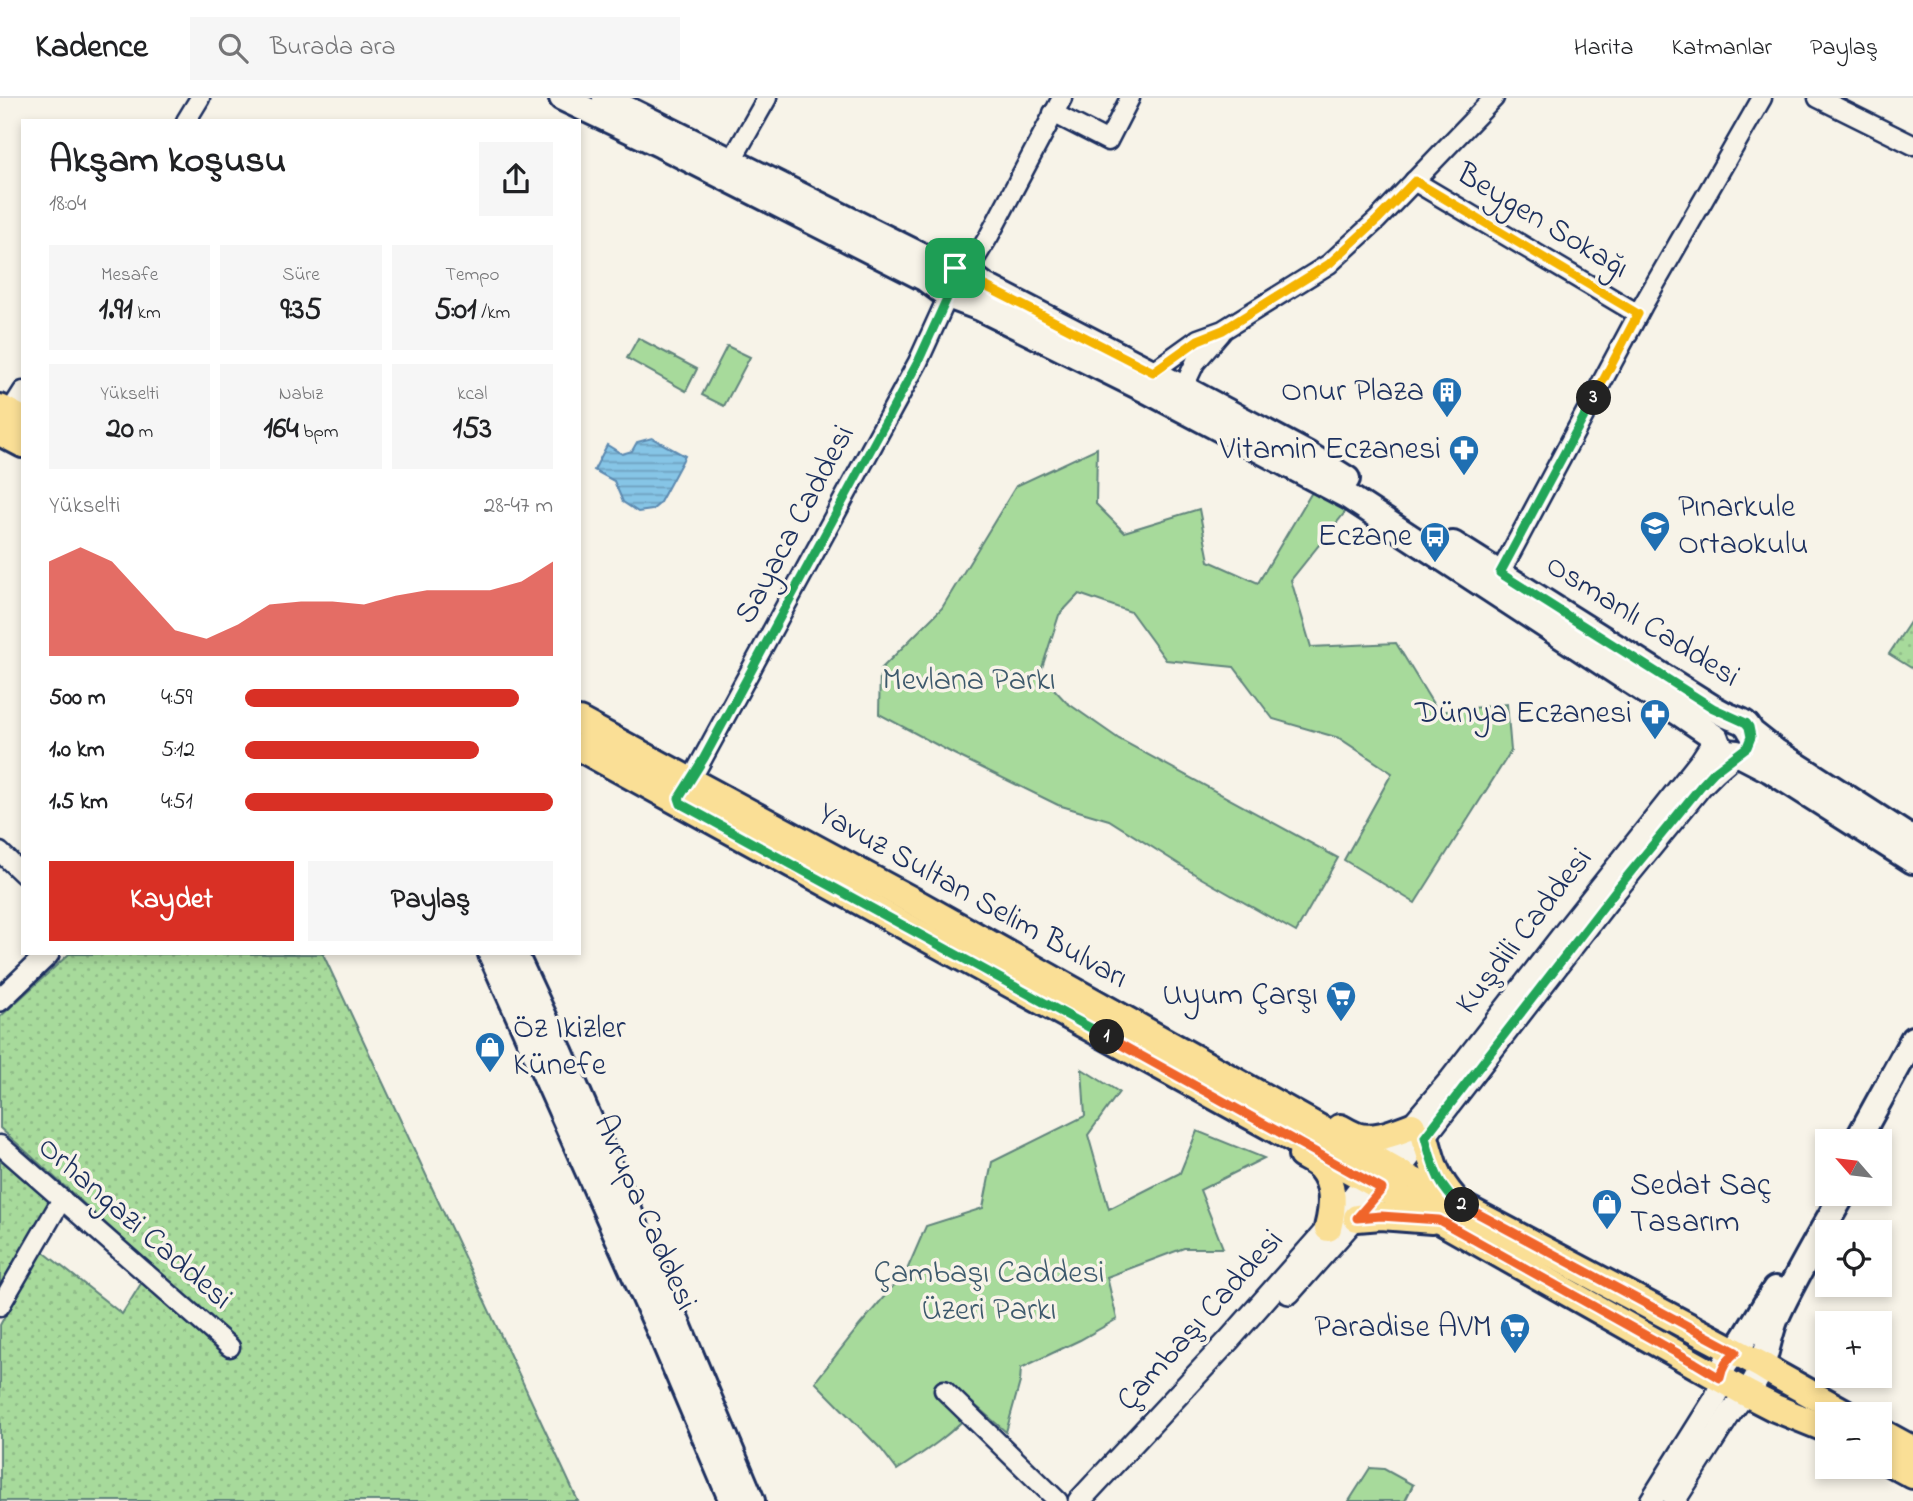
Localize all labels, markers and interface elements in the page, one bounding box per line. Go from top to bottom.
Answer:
search box [190,17,680,80]
text: Kadence [35,24,148,72]
icon: search [214,29,252,67]
text: Burada ara [270,29,396,67]
text: Harita [1574,31,1634,66]
text: Katmanlar [1672,31,1772,66]
text: Paylaş [1810,31,1878,66]
text: Akşam koşusu [49,134,286,190]
button: share [479,142,553,216]
street label: Beygen Sokağı [1445,151,1637,293]
text: 18:04 [49,188,86,221]
pin [925,238,985,298]
icon: arrive [936,249,974,287]
text: Mesafe [101,262,158,289]
text: Süre [282,262,320,289]
text: Tempo [445,262,500,289]
text: 1.91 [99,289,133,333]
text: 9:35 [280,289,322,333]
text: 5:01 [434,289,477,333]
text: km [133,300,161,327]
text: /km [477,300,510,327]
place label: Onur Plaza [1281,369,1424,416]
building icon: Onur Plaza [1430,375,1464,419]
pin: 3 [1576,380,1612,416]
text: Yükselti [100,381,159,408]
text: Nabız [279,381,323,408]
text: kcal [457,381,487,408]
text: 3 [1590,384,1597,411]
text: 20 [106,408,134,452]
text: 164 [264,408,299,452]
text: 153 [453,408,492,452]
street label: Sayaca Caddesi [724,417,868,633]
text: m [134,419,153,446]
text: bpm [299,419,338,446]
place label: Vitamin Eczanesi [1219,427,1441,474]
pharmacy icon: Vitamin Eczanesi [1447,433,1481,477]
place label: Pınarkule Ortaokulu [1678,485,1808,569]
text: Yükselti [49,490,120,523]
text: 28–47 m [484,490,553,523]
school or university icon: Pınarkule Ortaokulu [1638,509,1672,553]
place label: Eczane [1318,514,1413,561]
bus stop icon: Eczane [1418,520,1452,564]
street label: Osmanlı Caddesi [1536,543,1748,701]
park label: Mevlana Parkı [882,658,1056,705]
text: 500 m [49,682,106,715]
text: 4:59 [161,682,193,715]
place label: Dünya Eczanesi [1414,691,1632,738]
pharmacy icon: Dünya Eczanesi [1638,697,1672,741]
text: 1.0 km [49,734,105,767]
text: 5:12 [161,734,195,767]
text: 1.5 km [49,786,108,819]
text: 4:51 [161,786,193,819]
street label: Yavuz Sultan Selim Bulvarı [808,792,1136,1002]
street label: Kuşdili Caddesi [1445,839,1605,1025]
button: Kaydet [49,861,294,941]
button: Paylaş [308,861,553,941]
place label: Uyum Çarşı [1162,973,1318,1020]
supermarket icon: Uyum Çarşı [1324,979,1358,1023]
place label: Öz Ikizler Künefe [513,1006,626,1090]
pin: 1 [1090,1020,1124,1054]
text: 1 [1103,1023,1110,1050]
shop icon: Öz Ikizler Künefe [473,1030,507,1074]
street label: Avrupa Caddesi [580,1107,708,1319]
street label: Orhangazi Caddesi [26,1126,242,1322]
north arrow [1815,1129,1892,1206]
map controls [1815,1129,1892,1479]
place label: Sedat Saç Tasarım [1630,1163,1772,1247]
shop icon: Sedat Saç Tasarım [1590,1187,1624,1231]
pin: 2 [1444,1188,1480,1222]
text: 2 [1457,1191,1466,1218]
street label: Çambaşı Caddesi [1106,1219,1296,1423]
button: locate [1815,1220,1892,1297]
park label: Çambaşı Caddesi Üzeri Parkı [873,1251,1105,1335]
place label: Paradise AVM [1314,1305,1492,1352]
supermarket icon: Paradise AVM [1498,1311,1532,1355]
button: + [1815,1311,1892,1388]
button: − [1815,1402,1892,1479]

